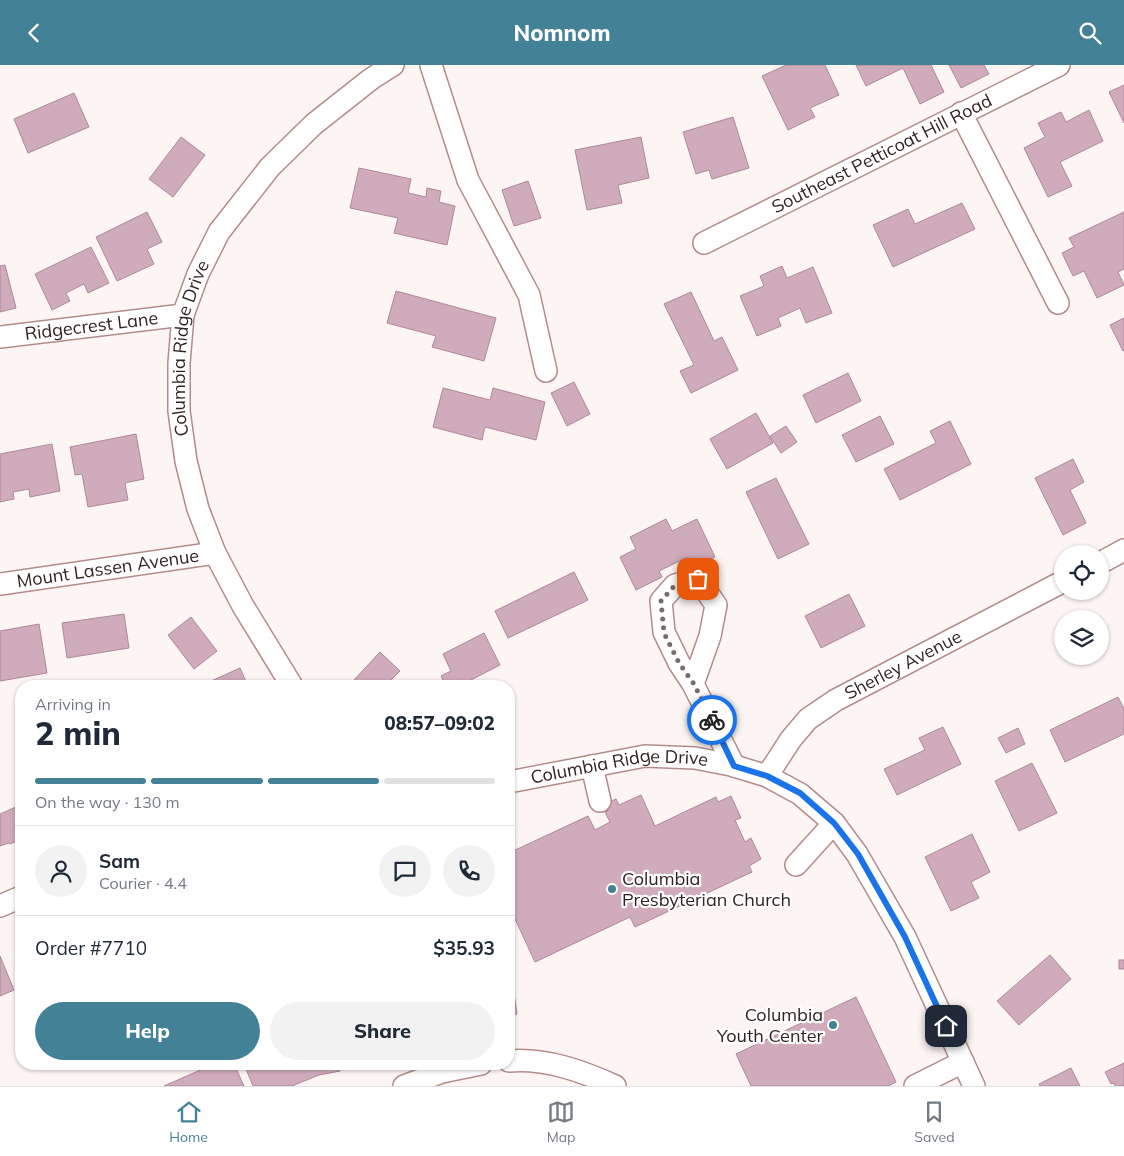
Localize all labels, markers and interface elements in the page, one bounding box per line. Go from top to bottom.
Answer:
icon: back [20,19,48,47]
text: Nomnom [514,19,610,47]
icon: search [1076,19,1104,47]
street label: Southeast Petticoat Hill Road [768,89,996,218]
street label: Columbia Ridge Drive [167,256,214,438]
street label: Ridgecrest Lane [23,306,159,345]
street label: Mount Lassen Avenue [15,543,201,592]
map controls [1054,545,1109,665]
button: locate [1054,545,1109,600]
pin [677,558,719,600]
icon: bag [684,565,712,593]
button: layers [1054,610,1109,665]
street label: Sherley Avenue [840,624,966,705]
text: Arriving in [35,694,111,714]
courier [687,695,737,745]
icon: bike [698,706,726,734]
text: 08:57–09:02 [384,711,495,735]
text: 2 min [35,713,121,753]
street label: Columbia Ridge Drive [529,743,710,789]
text: On the way · 130 m [35,792,180,812]
button: person [35,845,87,897]
button: chat [379,845,431,897]
button: phone [443,845,495,897]
text: Sam [99,849,140,873]
place label: Columbia Presbyterian Church [622,867,791,911]
text: Courier · 4.4 [99,873,187,893]
marker: Columbia Presbyterian Church [606,883,618,895]
text: Order #7710 [35,936,147,960]
text: $35.93 [433,936,495,960]
button: Help [35,1002,260,1060]
button: Share [270,1002,495,1060]
place label: Columbia Youth Center [716,1003,823,1047]
pin [925,1005,967,1047]
icon: home [932,1012,960,1040]
marker: Columbia Youth Center [827,1019,839,1031]
tab: Home [169,1098,208,1146]
tab: Map [547,1098,576,1146]
tab: Saved [914,1098,955,1146]

